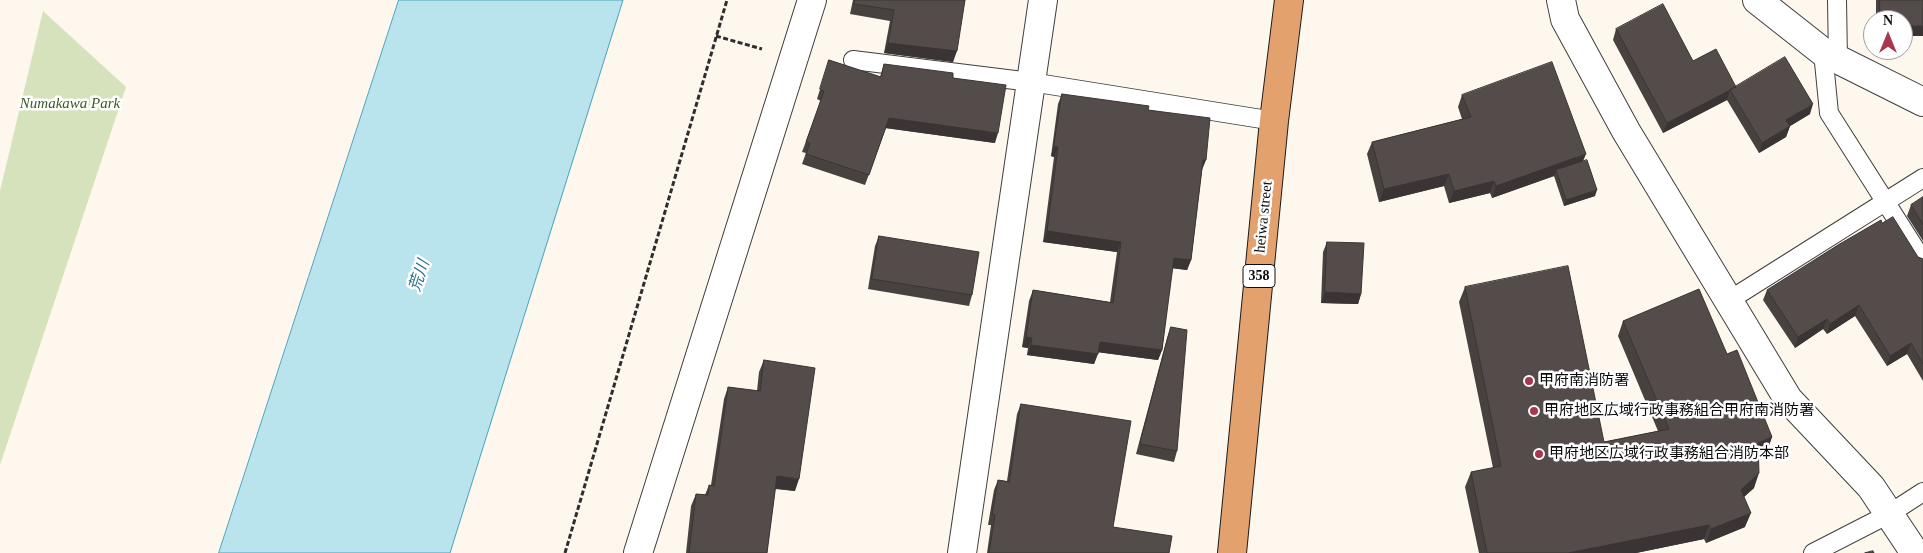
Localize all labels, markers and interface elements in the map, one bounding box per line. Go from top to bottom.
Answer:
north arrow [1863,10,1913,60]
text: N [1883,13,1893,28]
park label: Numakawa Park [20,95,120,113]
street label: heiwa street [1251,180,1277,254]
water label: 荒川 [406,258,434,294]
road number: 358 [1243,264,1275,288]
place label: 甲府南消防署 [1539,372,1629,390]
marker: 甲府南消防署 [1523,375,1535,387]
place label: 甲府地区広域行政事務組合甲府南消防署 [1544,402,1814,420]
marker: 甲府地区広域行政事務組合甲府南消防署 [1528,405,1540,417]
place label: 甲府地区広域行政事務組合消防本部 [1549,445,1789,463]
marker: 甲府地区広域行政事務組合消防本部 [1533,448,1545,460]

